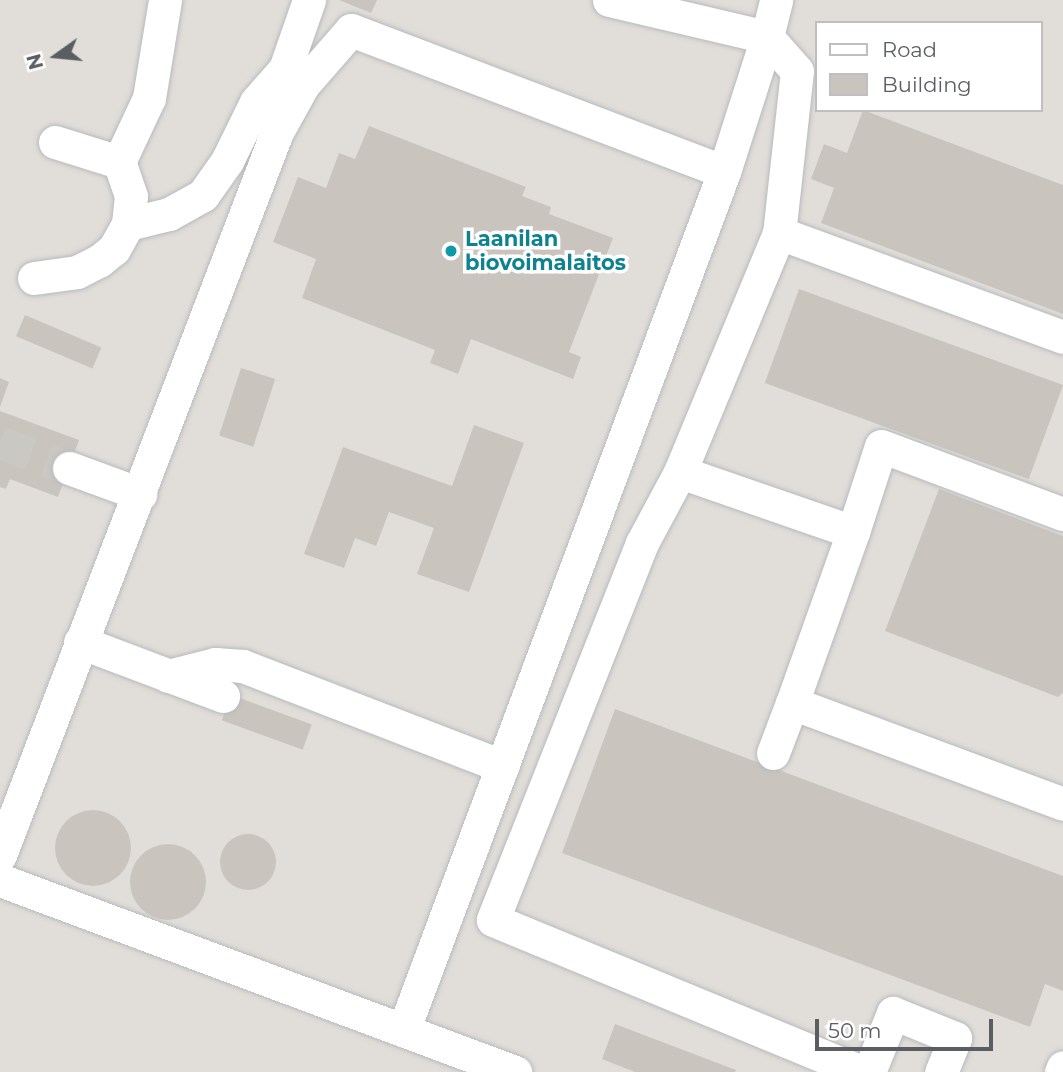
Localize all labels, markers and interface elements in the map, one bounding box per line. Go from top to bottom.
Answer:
north arrow [21,21,91,91]
legend [814,21,1042,112]
text: Road [882,37,937,62]
text: N [22,51,48,72]
text: Building [882,72,972,97]
place label: Laanilan biovoimalaitos [465,226,626,276]
marker: Laanilan biovoimalaitos [443,243,459,259]
scale bar [818,1006,996,1050]
text: 50 m [828,1018,882,1043]

